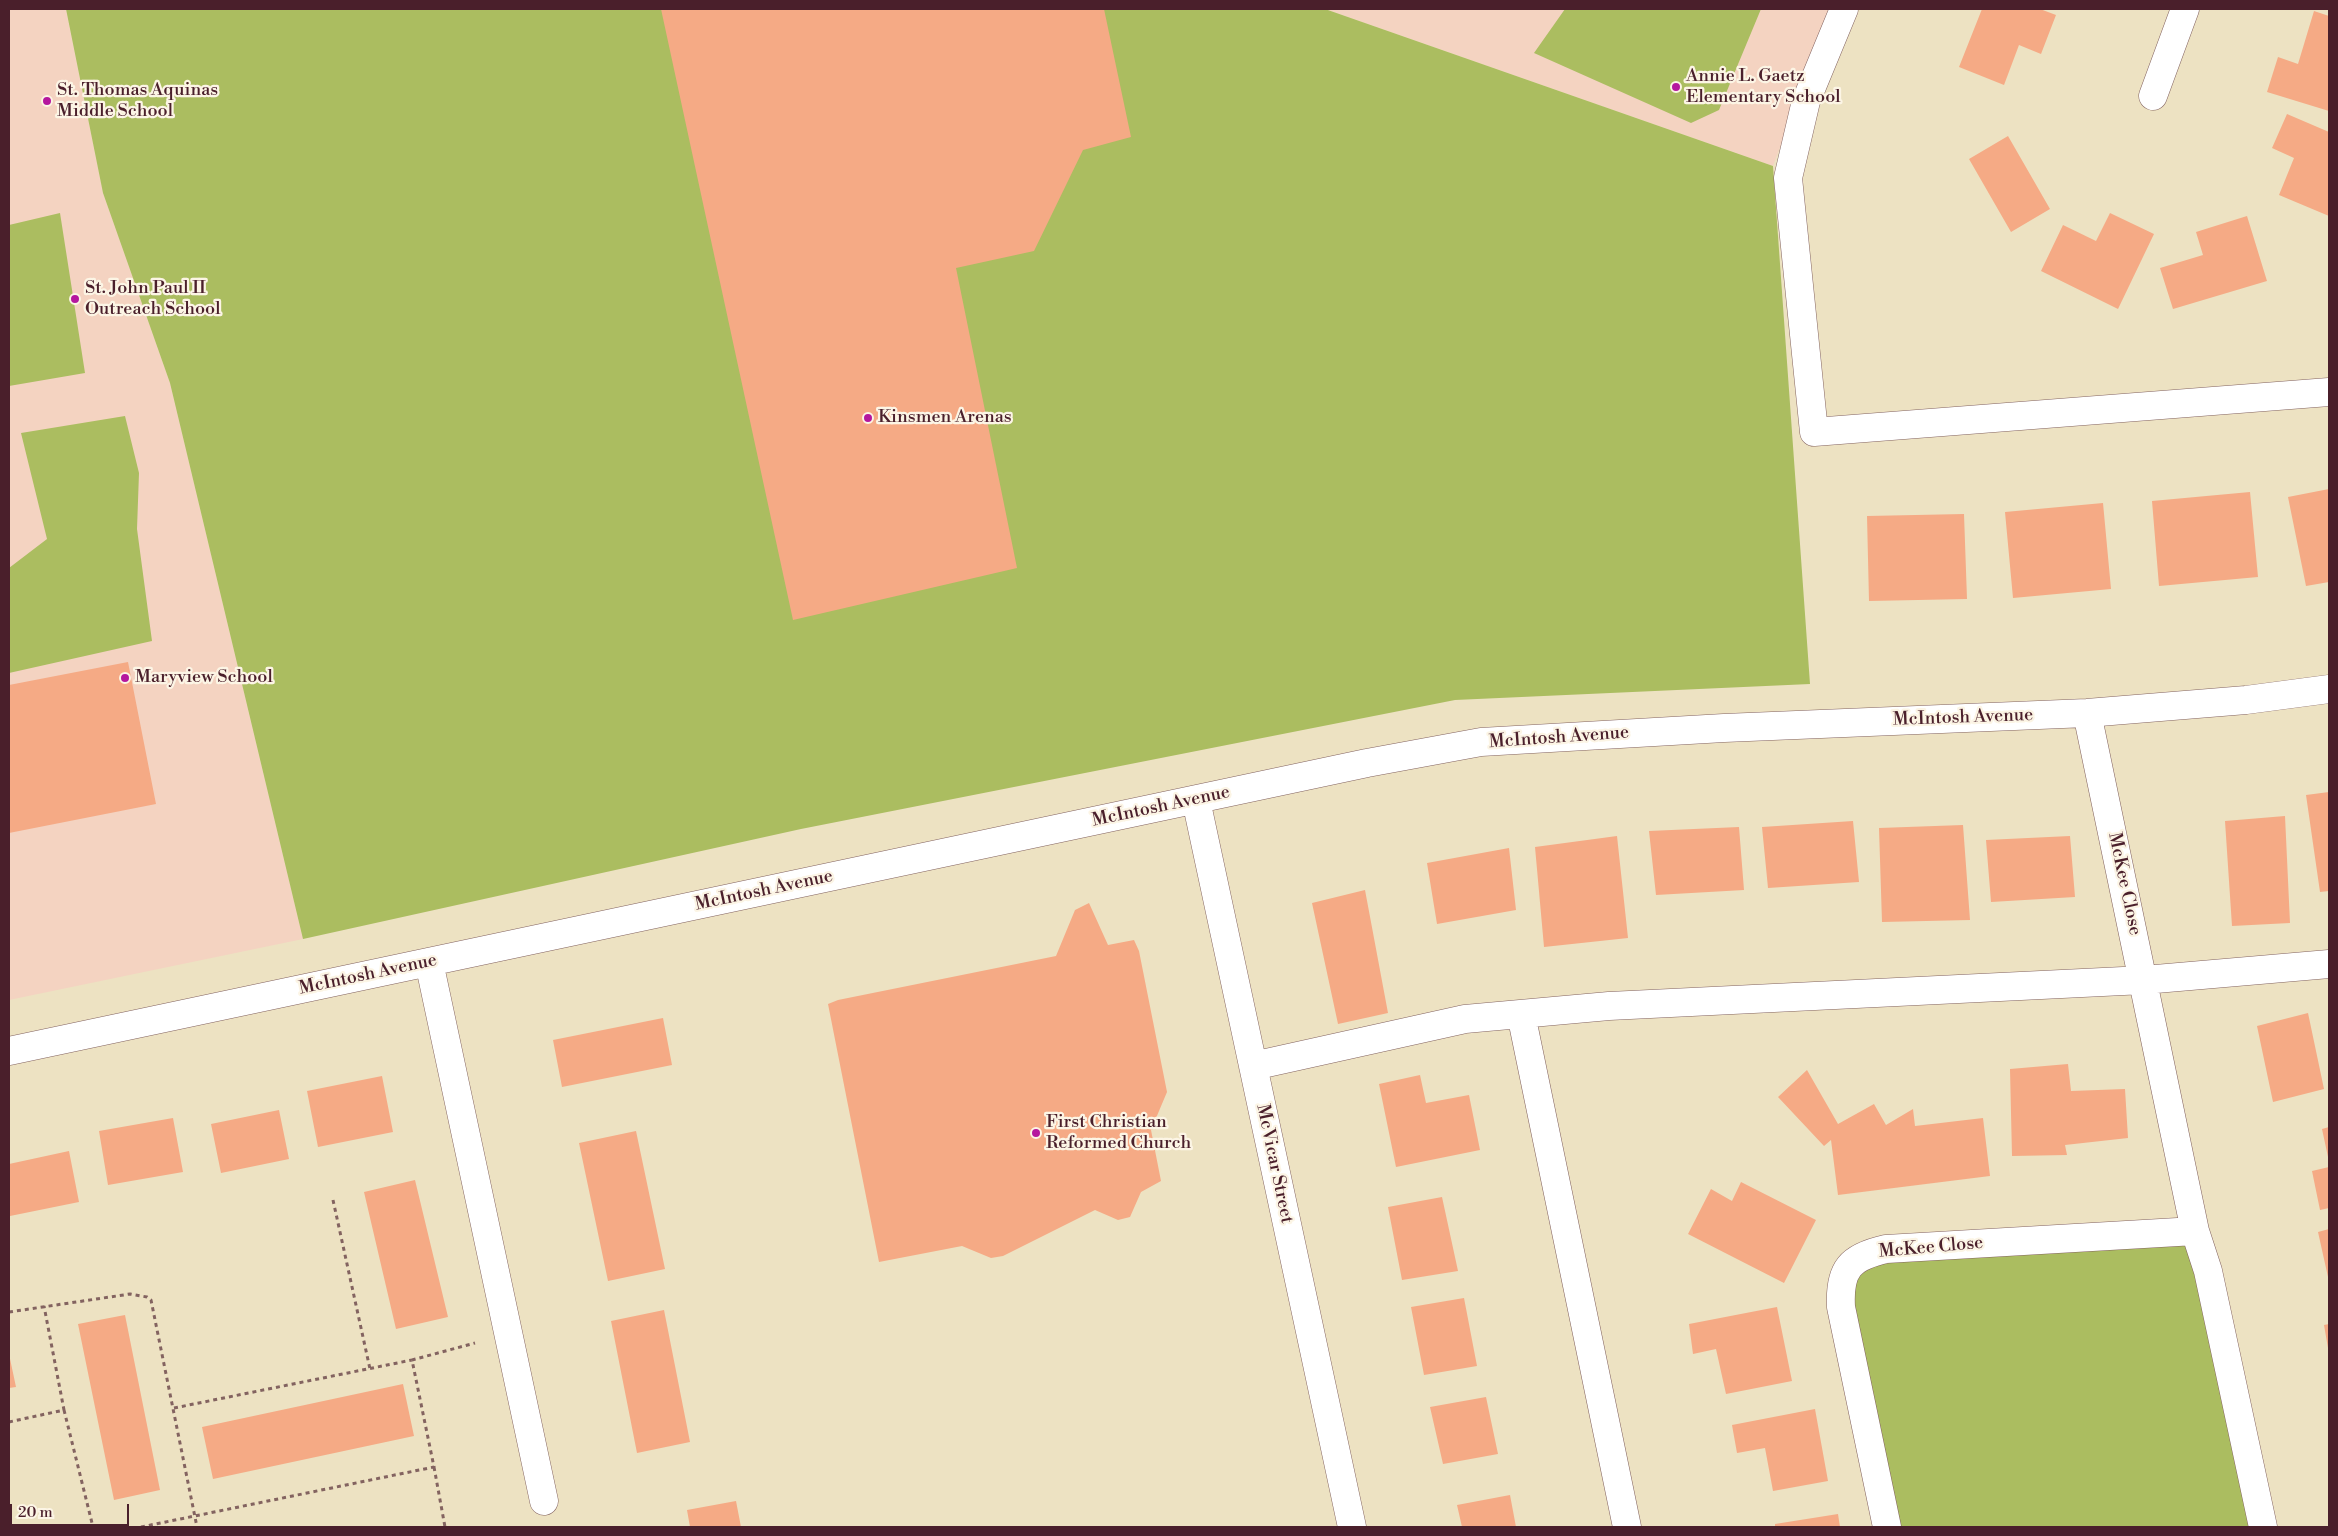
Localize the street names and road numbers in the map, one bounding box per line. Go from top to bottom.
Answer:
street label: McIntosh Avenue [1892,705,2034,731]
street label: McIntosh Avenue [1488,722,1630,754]
street label: McIntosh Avenue [1090,782,1232,832]
street label: McKee Close [2103,831,2145,937]
street label: McIntosh Avenue [693,866,835,916]
street label: McIntosh Avenue [297,950,439,1000]
street label: McVicar Street [1251,1102,1297,1226]
street label: McKee Close [1878,1233,1984,1263]

